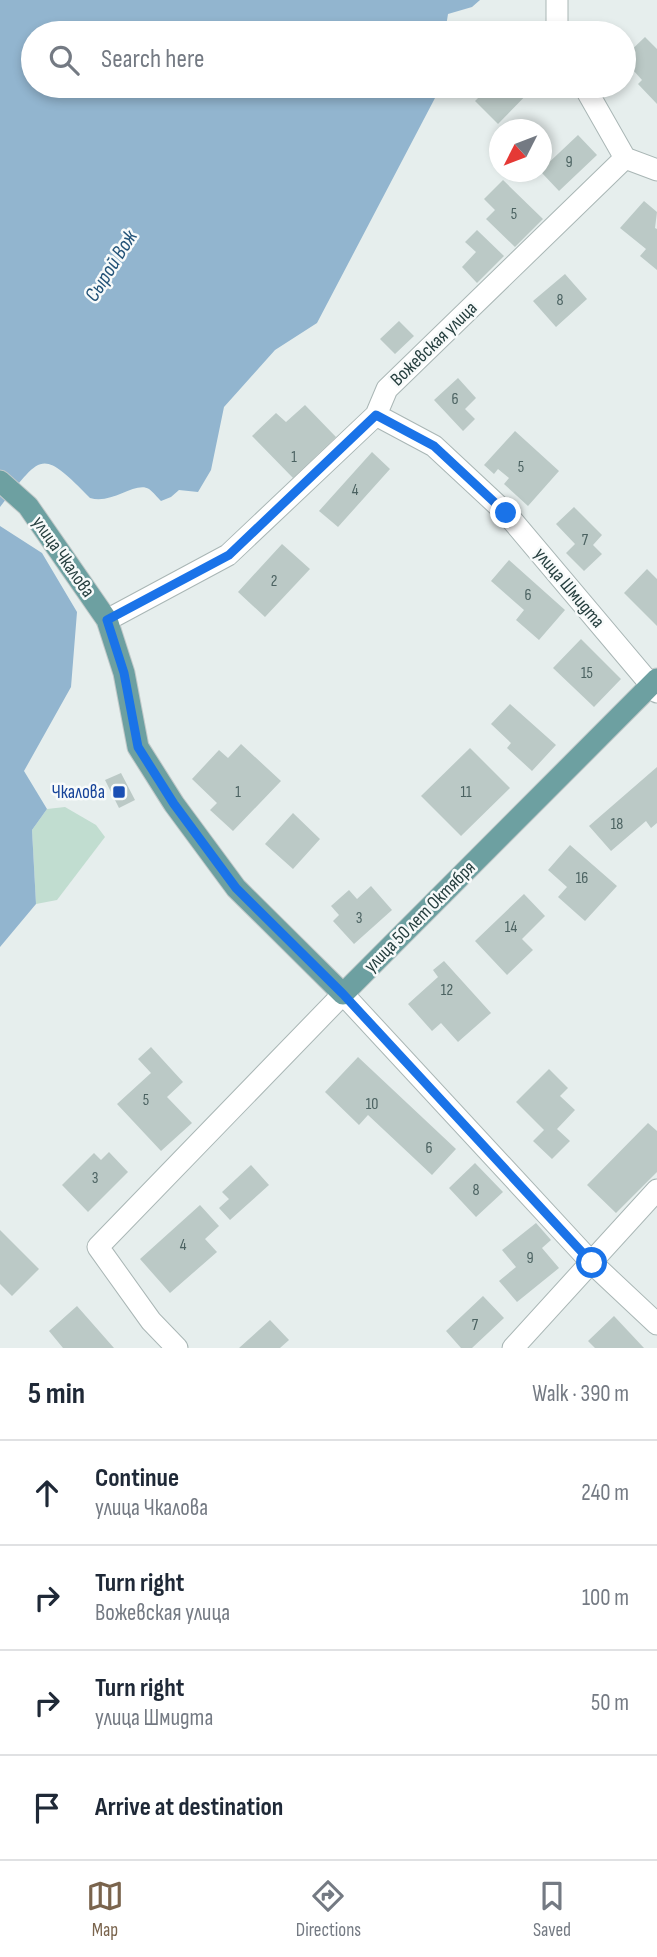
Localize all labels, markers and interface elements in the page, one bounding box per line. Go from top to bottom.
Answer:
search box [21,21,636,98]
icon: search [45,41,83,79]
text: Search here [101,44,204,75]
north arrow [489,119,552,182]
house number: 9 [565,153,573,172]
house number: 5 [511,205,517,224]
water label: Сырой Вож [79,225,143,306]
house number: 8 [556,291,564,310]
street label: Вожевская улица [386,297,482,391]
house number: 6 [451,390,459,409]
house number: 1 [291,448,297,467]
house number: 5 [518,458,524,477]
house number: 4 [352,481,359,500]
route end [490,497,521,528]
street label: улица Чкалова [27,512,99,602]
house number: 7 [582,531,589,550]
street label: улица Шмидта [529,543,609,633]
house number: 2 [271,572,277,591]
house number: 6 [524,586,532,605]
house number: 15 [581,664,593,683]
place label: Чкалова [52,781,105,804]
house number: 1 [235,783,241,802]
house number: 11 [460,783,472,802]
marker: Чкалова [111,784,127,800]
house number: 18 [611,815,623,834]
street label: улица 50 лет Октября [359,856,481,978]
house number: 16 [576,869,588,888]
house number: 3 [356,909,362,928]
house number: 14 [505,918,517,937]
house number: 12 [441,981,453,1000]
house number: 5 [143,1091,149,1110]
house number: 10 [366,1095,378,1114]
house number: 6 [425,1139,433,1158]
house number: 3 [92,1169,98,1188]
house number: 8 [472,1181,480,1200]
house number: 4 [180,1236,187,1255]
route start [576,1247,607,1278]
house number: 9 [526,1249,534,1268]
house number: 7 [472,1316,479,1335]
text: 5 min [28,1376,85,1412]
text: Walk · 390 m [532,1380,629,1408]
text: Continue [95,1463,179,1494]
icon: ahead [28,1474,66,1512]
text: 240 m [581,1479,629,1507]
text: улица Чкалова [95,1494,208,1522]
text: Turn right [95,1568,184,1599]
icon: right [28,1579,66,1617]
text: 100 m [582,1584,629,1612]
text: Вожевская улица [95,1599,230,1627]
text: Turn right [95,1673,184,1704]
icon: right [28,1684,66,1722]
text: 50 m [591,1689,629,1717]
text: улица Шмидта [95,1704,213,1732]
icon: arrive [28,1789,66,1827]
text: Arrive at destination [95,1792,283,1823]
tab: Map [86,1877,124,1942]
tab: Directions [296,1877,361,1942]
tab: Saved [533,1877,571,1942]

